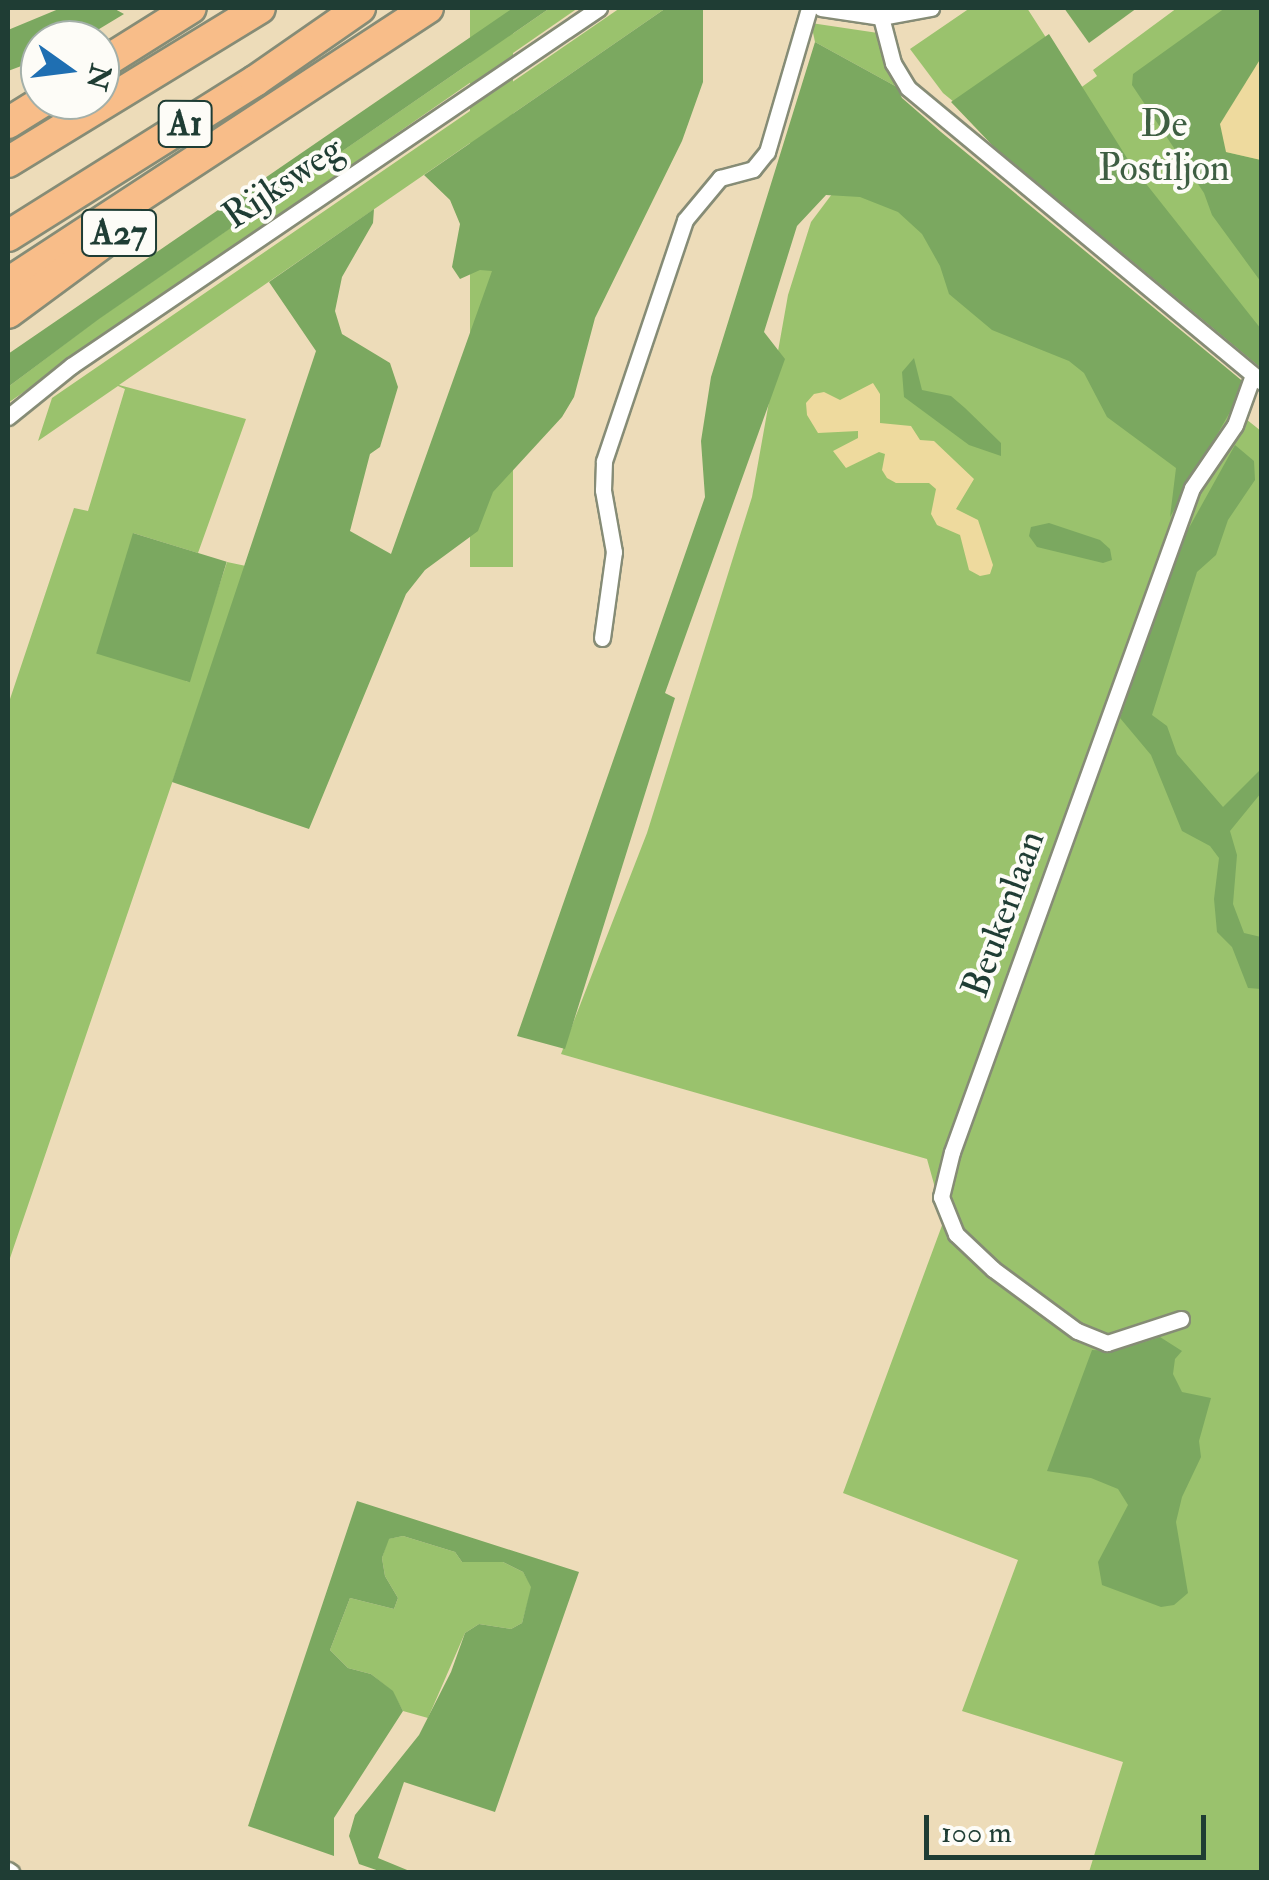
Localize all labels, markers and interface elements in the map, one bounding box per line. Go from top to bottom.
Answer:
north arrow [20,20,120,120]
text: N [78,60,118,93]
road number: A1 [158,94,212,154]
park label: De Postiljon [1098,102,1230,192]
street label: Rijksweg [214,126,352,240]
road number: A27 [79,203,159,263]
street label: Beukenlaan [953,824,1055,1004]
scale bar [929,1795,1212,1857]
text: 100 m [941,1814,1012,1851]

